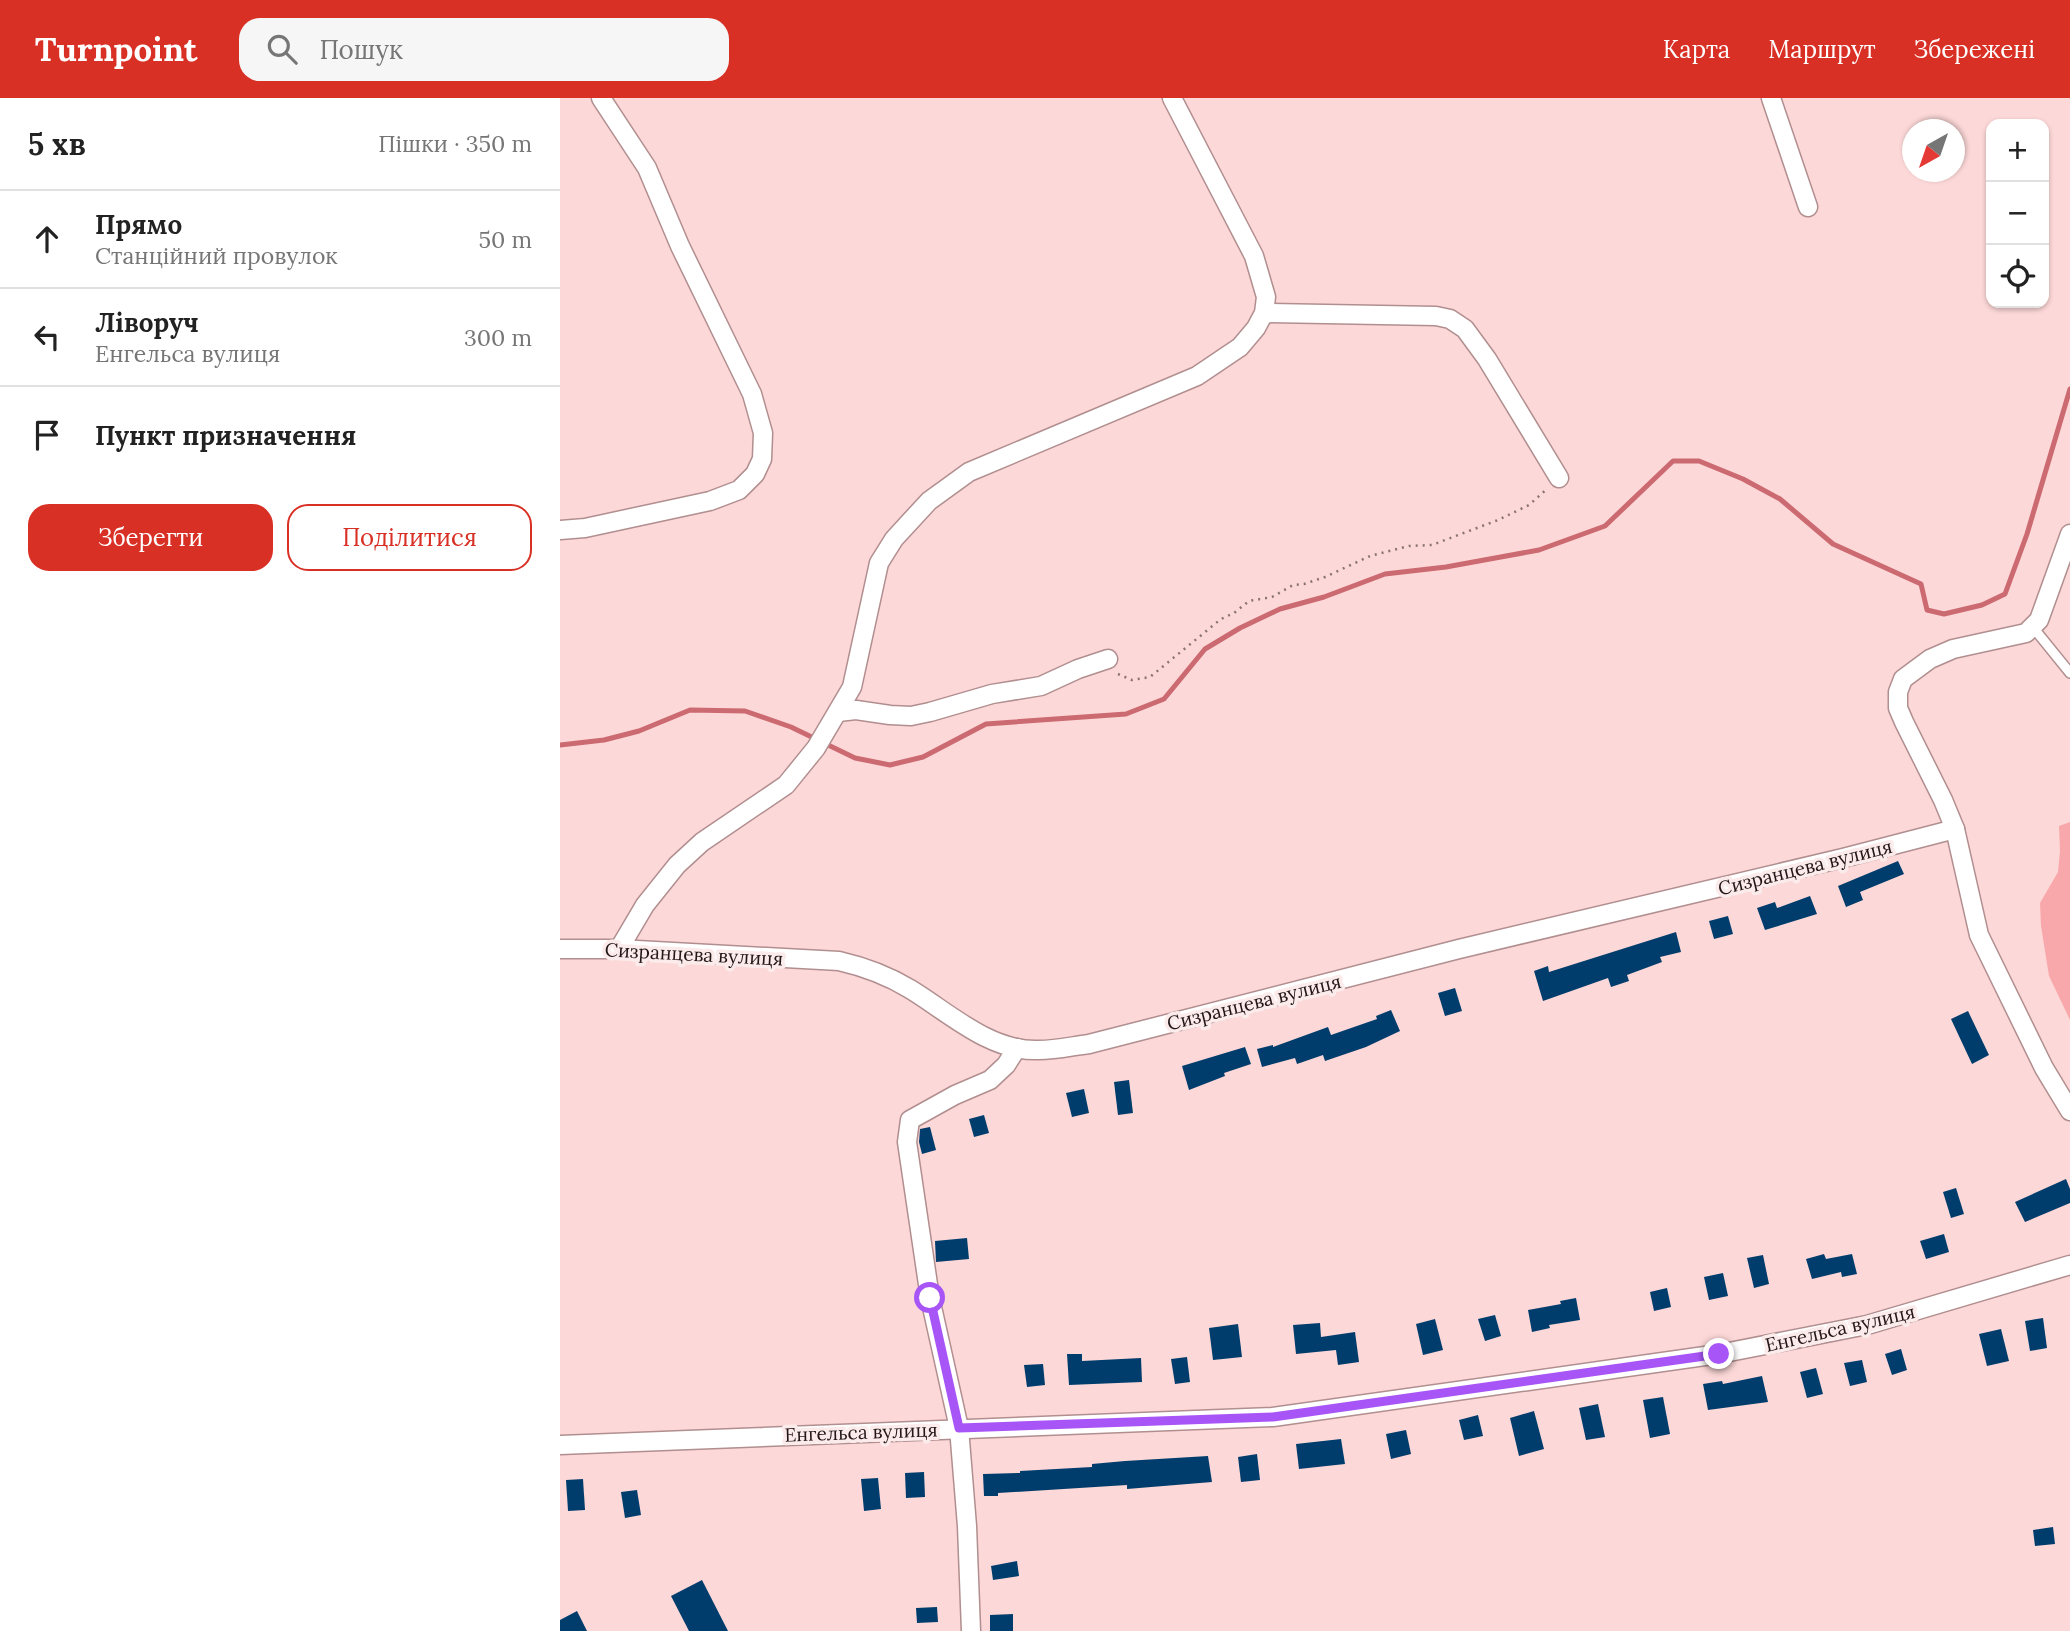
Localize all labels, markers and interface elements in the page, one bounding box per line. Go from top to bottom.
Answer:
search box [239,18,729,81]
text: Turnpoint [35,28,197,70]
icon: search [263,30,301,68]
text: Пошук [319,33,403,66]
text: Карта [1663,34,1730,65]
text: Маршрут [1768,34,1876,65]
text: Збережені [1914,34,2035,65]
north arrow [1902,119,1965,182]
map controls [1986,119,2049,308]
button: + [1986,119,2049,182]
text: 5 хв [28,125,86,163]
text: Пішки · 350 m [378,129,532,158]
button: − [1986,182,2049,245]
text: Прямо [95,208,182,241]
icon: ahead [28,220,66,258]
text: 50 m [479,225,532,254]
text: Станційний провулок [95,241,338,270]
button: locate [1986,245,2049,308]
text: Ліворуч [95,306,199,339]
icon: left [28,318,66,356]
text: 300 m [464,323,532,352]
text: Енгельса вулиця [95,339,280,368]
icon: arrive [28,416,66,454]
text: Пункт призначення [95,419,356,452]
button: Зберегти [28,504,273,571]
button: Поділитися [287,504,532,571]
street label: Сизранцева вулиця [1715,834,1895,900]
street label: Сизранцева вулиця [604,937,784,971]
street label: Сизранцева вулиця [1164,969,1344,1035]
route start [914,1282,945,1313]
street label: Енгельса вулиця [1763,1299,1917,1357]
route end [1703,1338,1734,1369]
street label: Енгельса вулиця [784,1417,938,1447]

